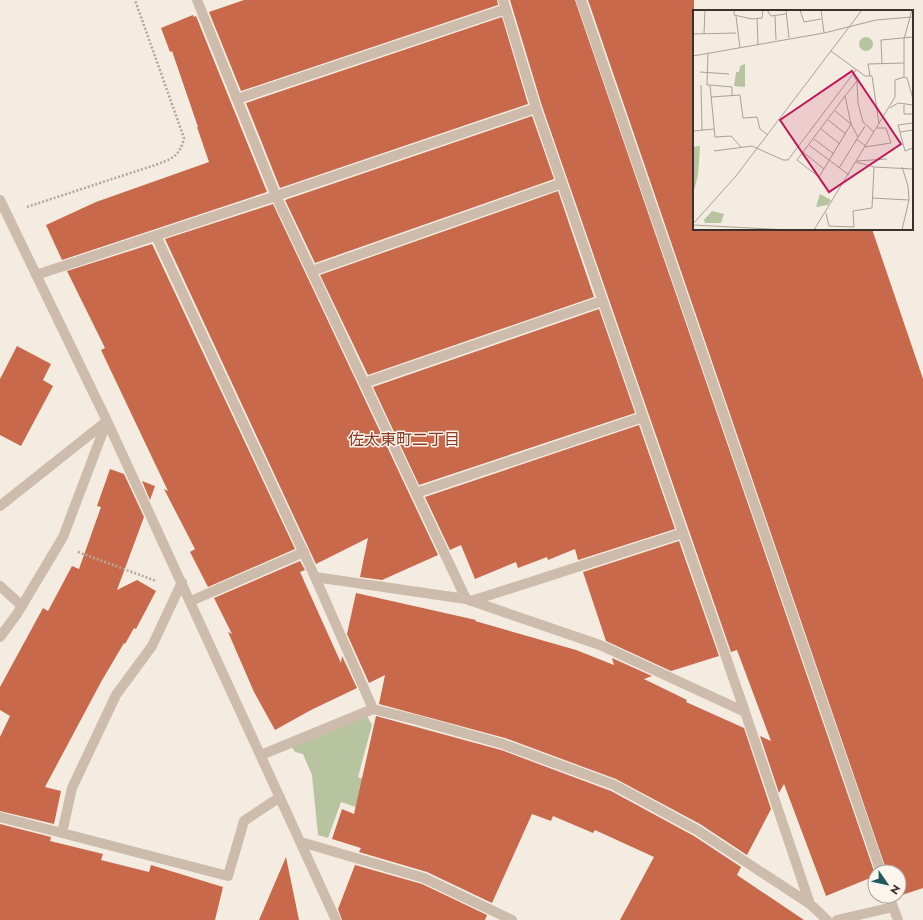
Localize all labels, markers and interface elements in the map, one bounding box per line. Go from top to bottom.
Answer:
inset map [693,10,913,230]
district label: 佐太東町二丁目 [348,428,460,451]
north arrow [867,864,907,904]
text: N [886,881,904,898]

